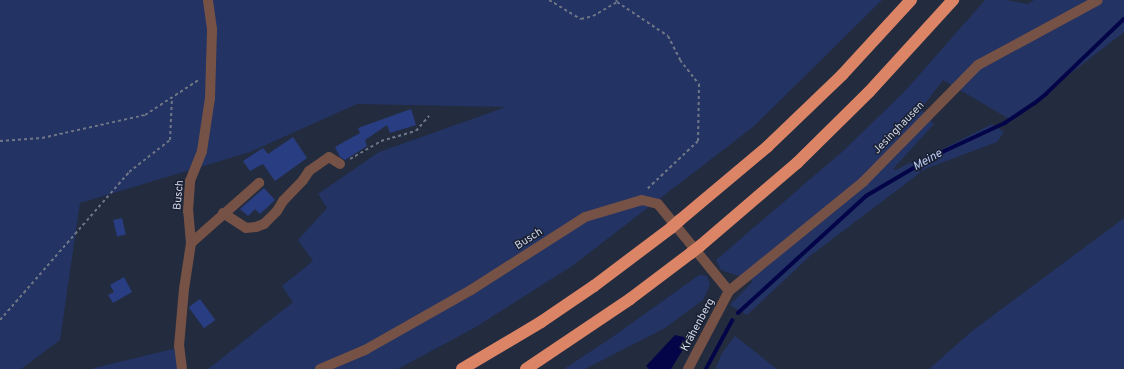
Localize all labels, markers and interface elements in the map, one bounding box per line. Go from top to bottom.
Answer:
street label: Jesinghausen [871,99,927,157]
water label: Meine [911,147,945,175]
street label: Busch [171,179,187,211]
street label: Busch [513,225,545,253]
street label: Krähenberg [678,296,718,354]

